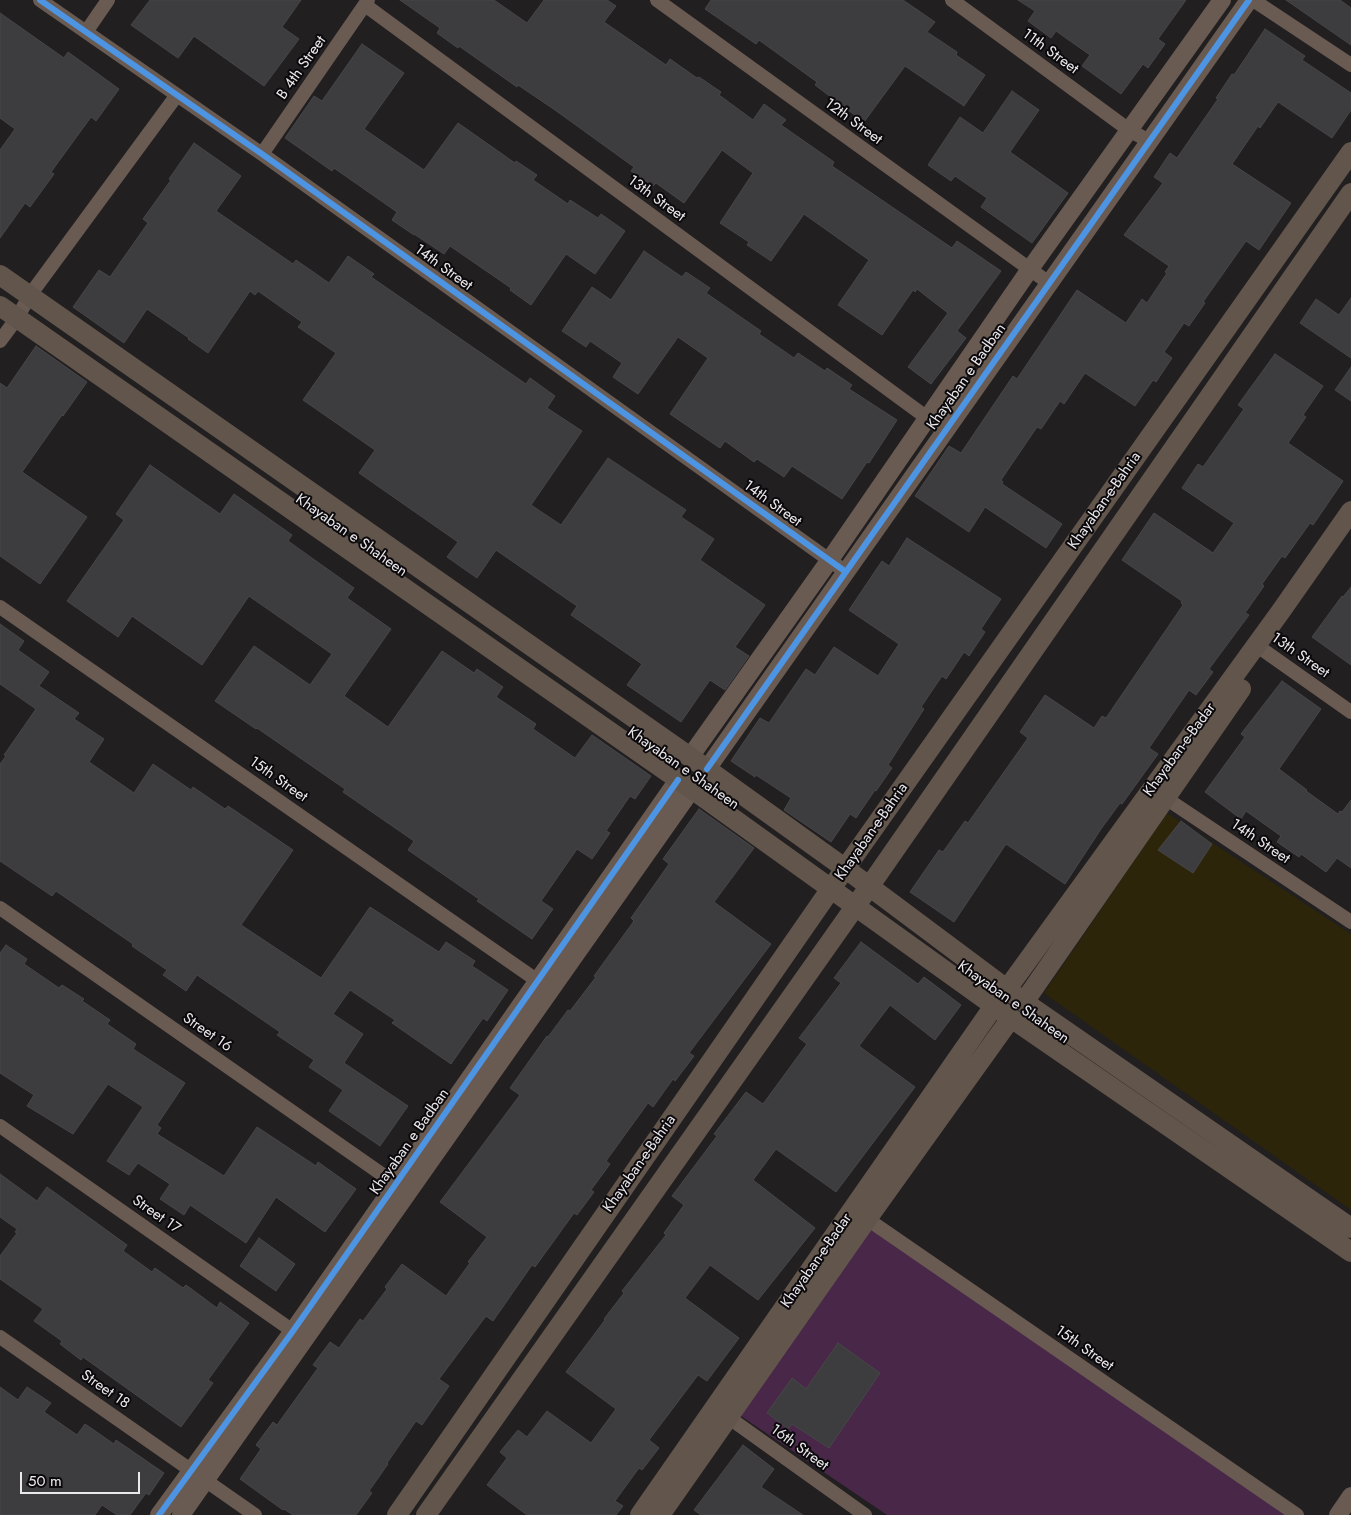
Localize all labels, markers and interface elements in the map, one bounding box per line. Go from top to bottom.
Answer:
street label: 11th Street [1018,26,1082,78]
street label: B 4th Street [274,33,330,103]
street label: 12th Street [821,95,885,149]
street label: 13th Street [624,172,688,226]
street label: 14th Street [411,241,475,295]
street label: Khayaban e Badban [924,320,1010,434]
street label: Khayaban-e-Bahria [1065,449,1145,553]
street label: 14th Street [740,477,804,531]
street label: Khayaban e Shaheen [292,491,410,581]
street label: 13th Street [1268,629,1332,683]
street label: Khayaban-e-Badar [1140,700,1220,800]
street label: Khayaban e Shaheen [624,724,742,814]
street label: 15th Street [245,753,311,807]
street label: Khayaban-e-Bahria [832,780,912,884]
street label: 14th Street [1227,816,1293,868]
street label: Khayaban e Shaheen [954,958,1072,1048]
street label: Street 16 [179,1010,235,1056]
street label: Khayaban e Badban [367,1085,453,1199]
street label: Khayaban-e-Bahria [600,1112,680,1216]
street label: Street 17 [128,1192,184,1238]
street label: Khayaban-e-Badar [778,1210,856,1312]
street label: 15th Street [1051,1322,1117,1376]
street label: Street 18 [77,1367,133,1413]
street label: 16th Street [767,1421,831,1475]
scale bar [22,1462,142,1494]
text: 50 m [28,1470,62,1492]

